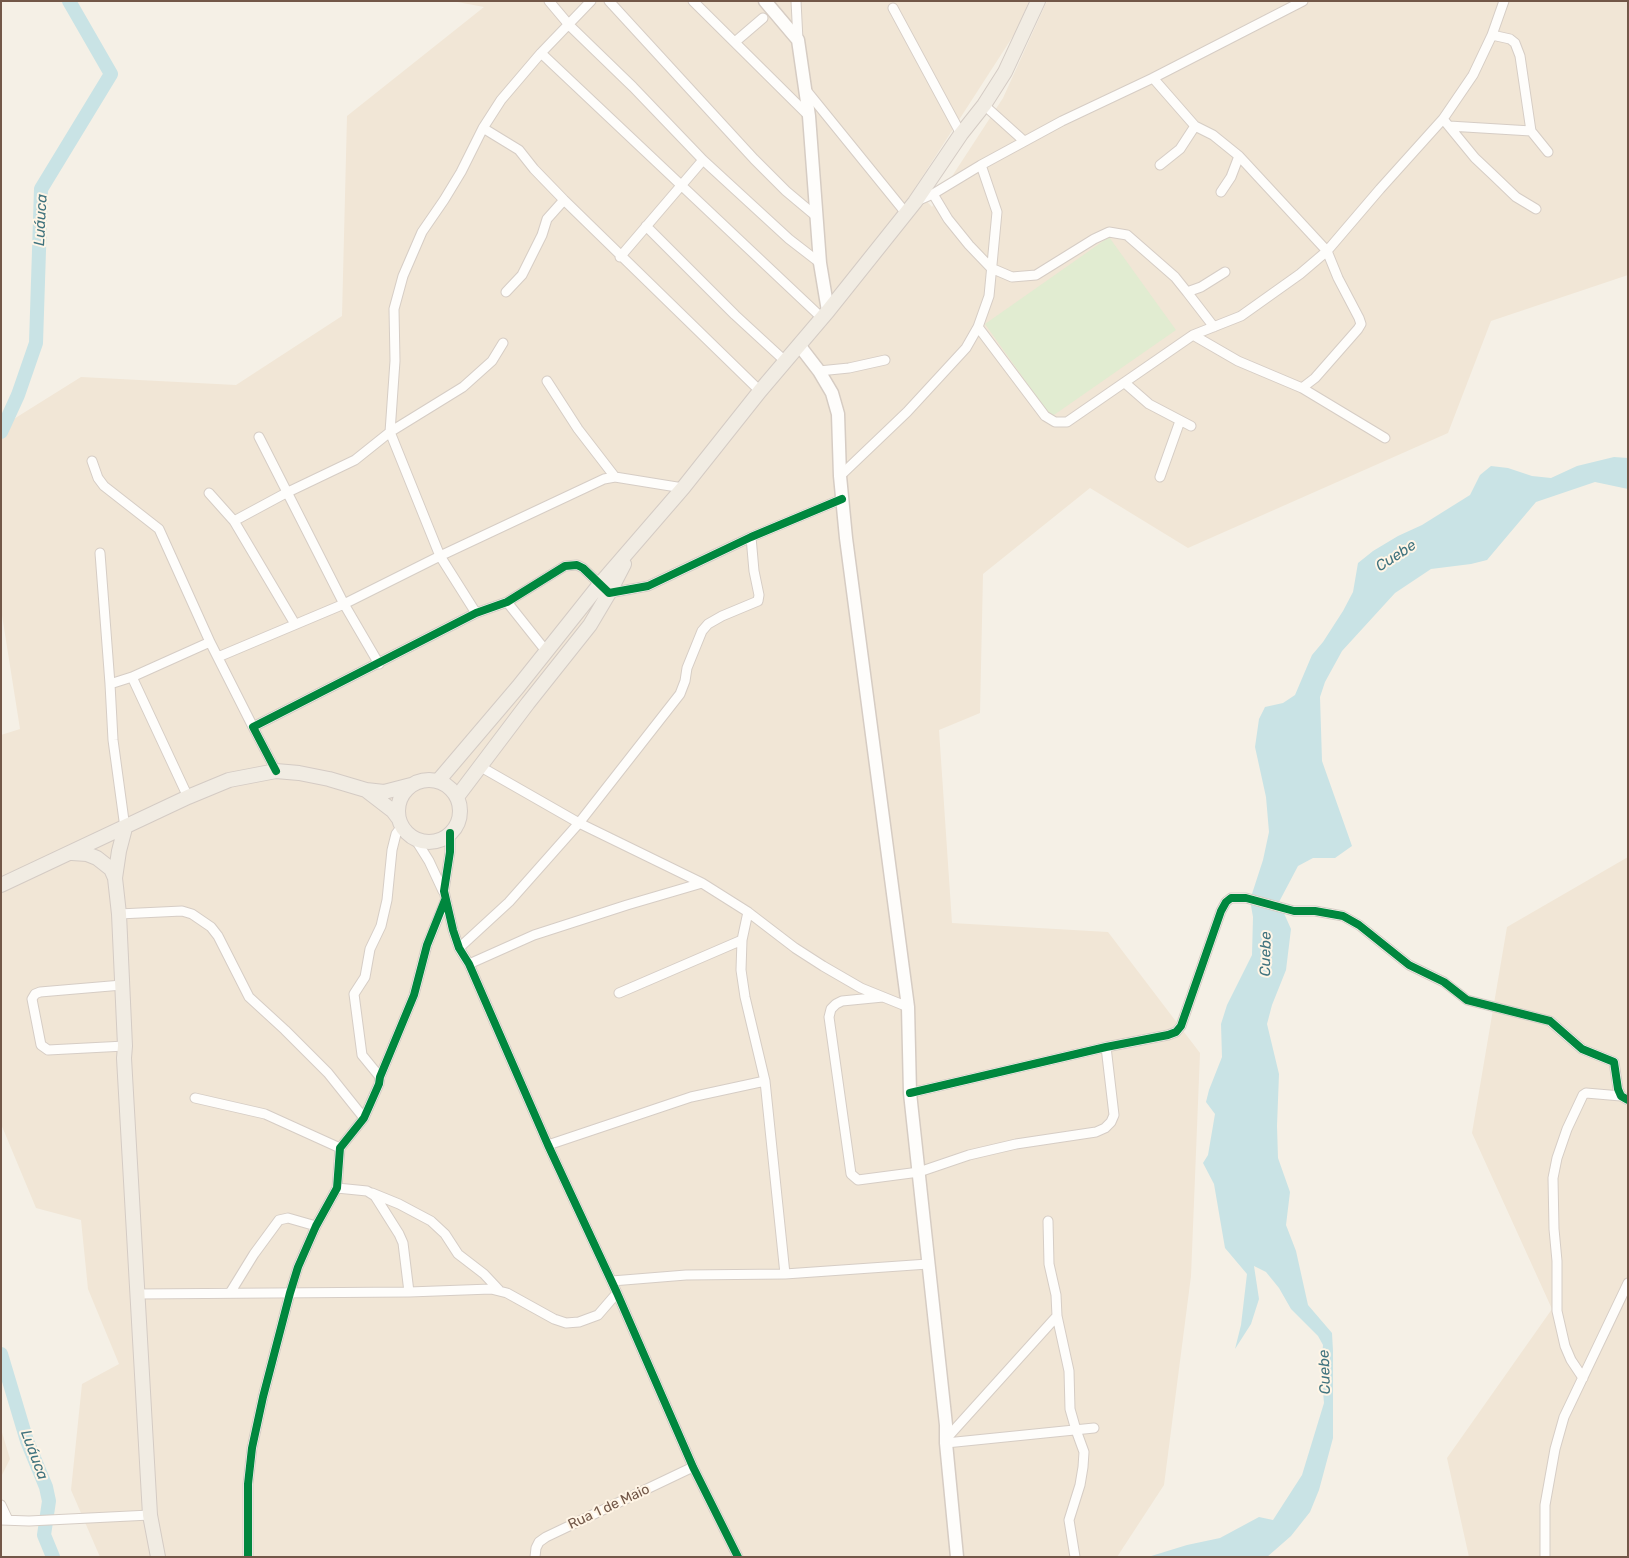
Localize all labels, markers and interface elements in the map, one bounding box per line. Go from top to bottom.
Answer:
water label: Luáuca [31,194,51,246]
water label: Cuebe [1372,536,1420,576]
water label: Cuebe [1257,932,1275,976]
water label: Cuebe [1315,1349,1335,1395]
water label: Luáuca [16,1428,52,1482]
street label: Rua 1 de Maio [566,1481,652,1533]

